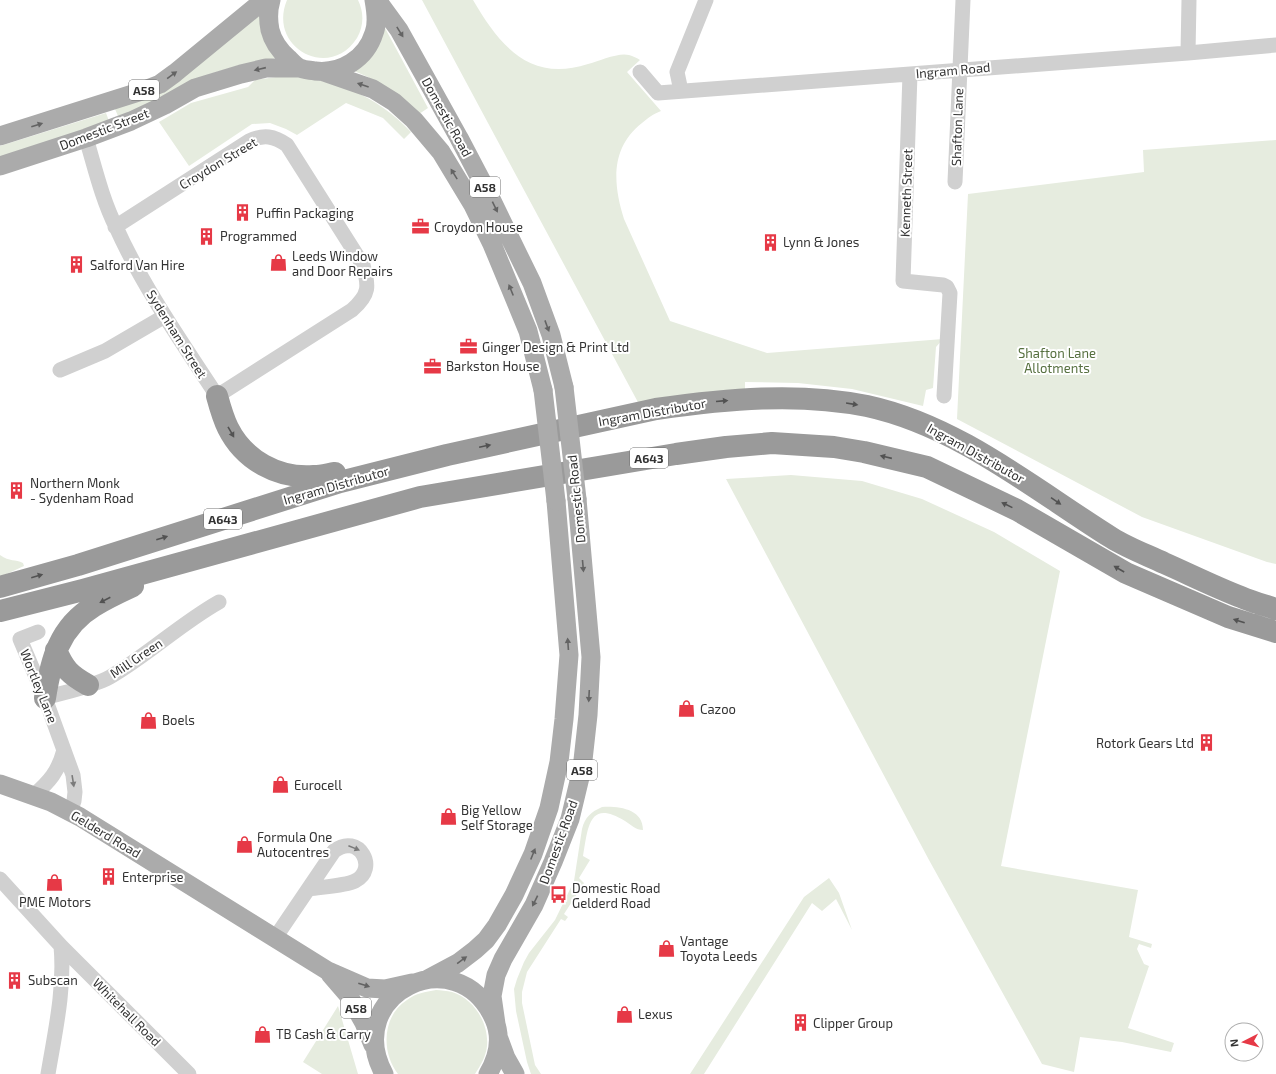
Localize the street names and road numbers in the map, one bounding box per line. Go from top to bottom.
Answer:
street label: Ingram Road [915,59,991,81]
street label: Domestic Road [419,74,475,160]
road number: A58 [129,80,159,100]
street label: Shafton Lane [948,88,966,166]
street label: Domestic Street [57,105,151,153]
street label: Croydon Street [176,133,260,193]
street label: Kenneth Street [896,149,916,237]
road number: A58 [470,177,500,197]
street label: Sydenham Street [143,287,211,381]
street label: Ingram Distributor [597,395,707,429]
street label: Ingram Distributor [924,420,1028,486]
road number: A643 [630,448,668,468]
street label: Domestic Road [563,454,589,544]
street label: Ingram Distributor [281,462,391,508]
road number: A643 [204,509,242,529]
street label: Mill Green [107,635,165,681]
street label: Wortley Lane [17,647,61,725]
road number: A58 [567,760,597,780]
street label: Domestic Road [535,798,581,886]
street label: Gelderd Road [68,807,144,861]
street label: Whitehall Road [90,975,164,1049]
road number: A58 [341,998,371,1018]

